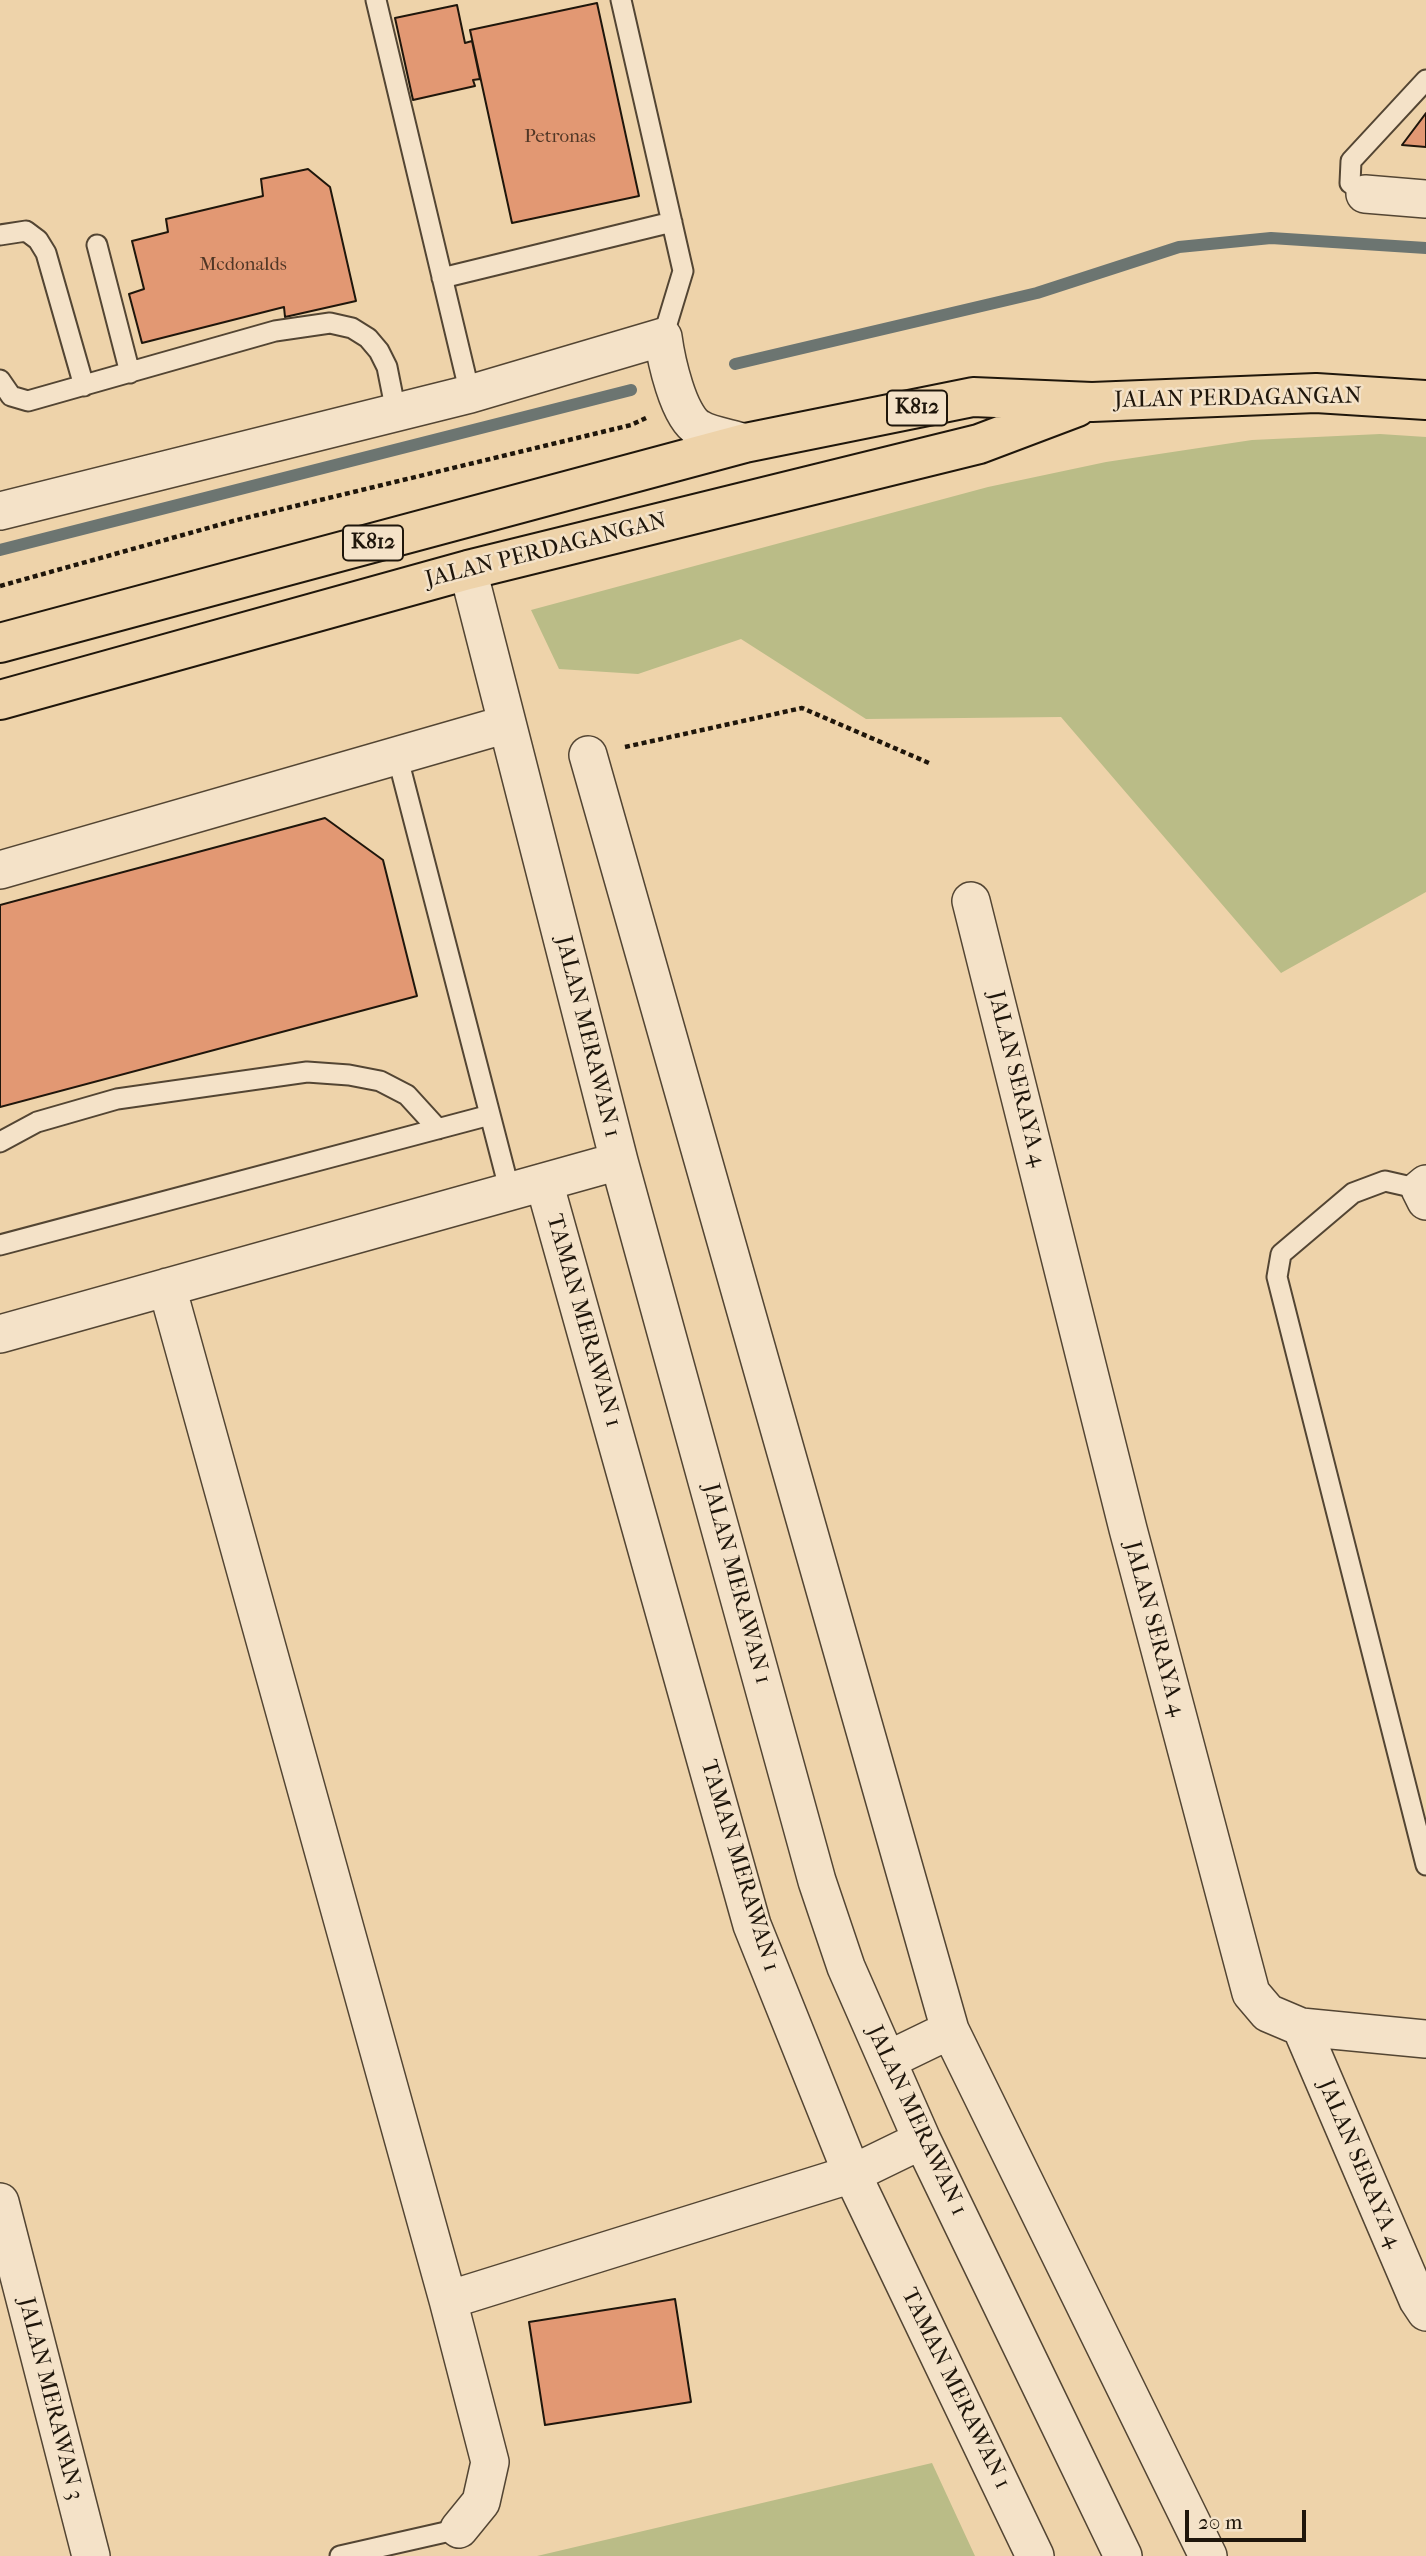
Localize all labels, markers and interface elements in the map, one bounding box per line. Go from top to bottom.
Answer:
house number: Petronas [524,126,596,148]
house number: Mcdonalds [199,254,287,276]
street label: JALAN PERDAGANGAN [1114,383,1362,415]
road number: K812 [887,390,947,426]
street label: JALAN PERDAGANGAN [422,508,670,594]
road number: K812 [343,526,403,560]
street label: JALAN MERAWAN 1 [549,933,625,1141]
street label: JALAN SERAYA 4 [981,988,1051,1170]
street label: TAMAN MERAWAN 1 [539,1211,627,1431]
street label: JALAN MERAWAN 1 [696,1481,776,1687]
street label: JALAN SERAYA 4 [1117,1538,1191,1720]
street label: TAMAN MERAWAN 1 [694,1757,784,1975]
street label: JALAN MERAWAN 1 [860,2022,972,2220]
street label: JALAN SERAYA 4 [1311,2076,1407,2252]
street label: TAMAN MERAWAN 1 [894,2284,1016,2494]
street label: JALAN MERAWAN 3 [11,2295,89,2503]
scale bar [1188,2496,1309,2540]
text: 20 m [1198,2510,1242,2534]

